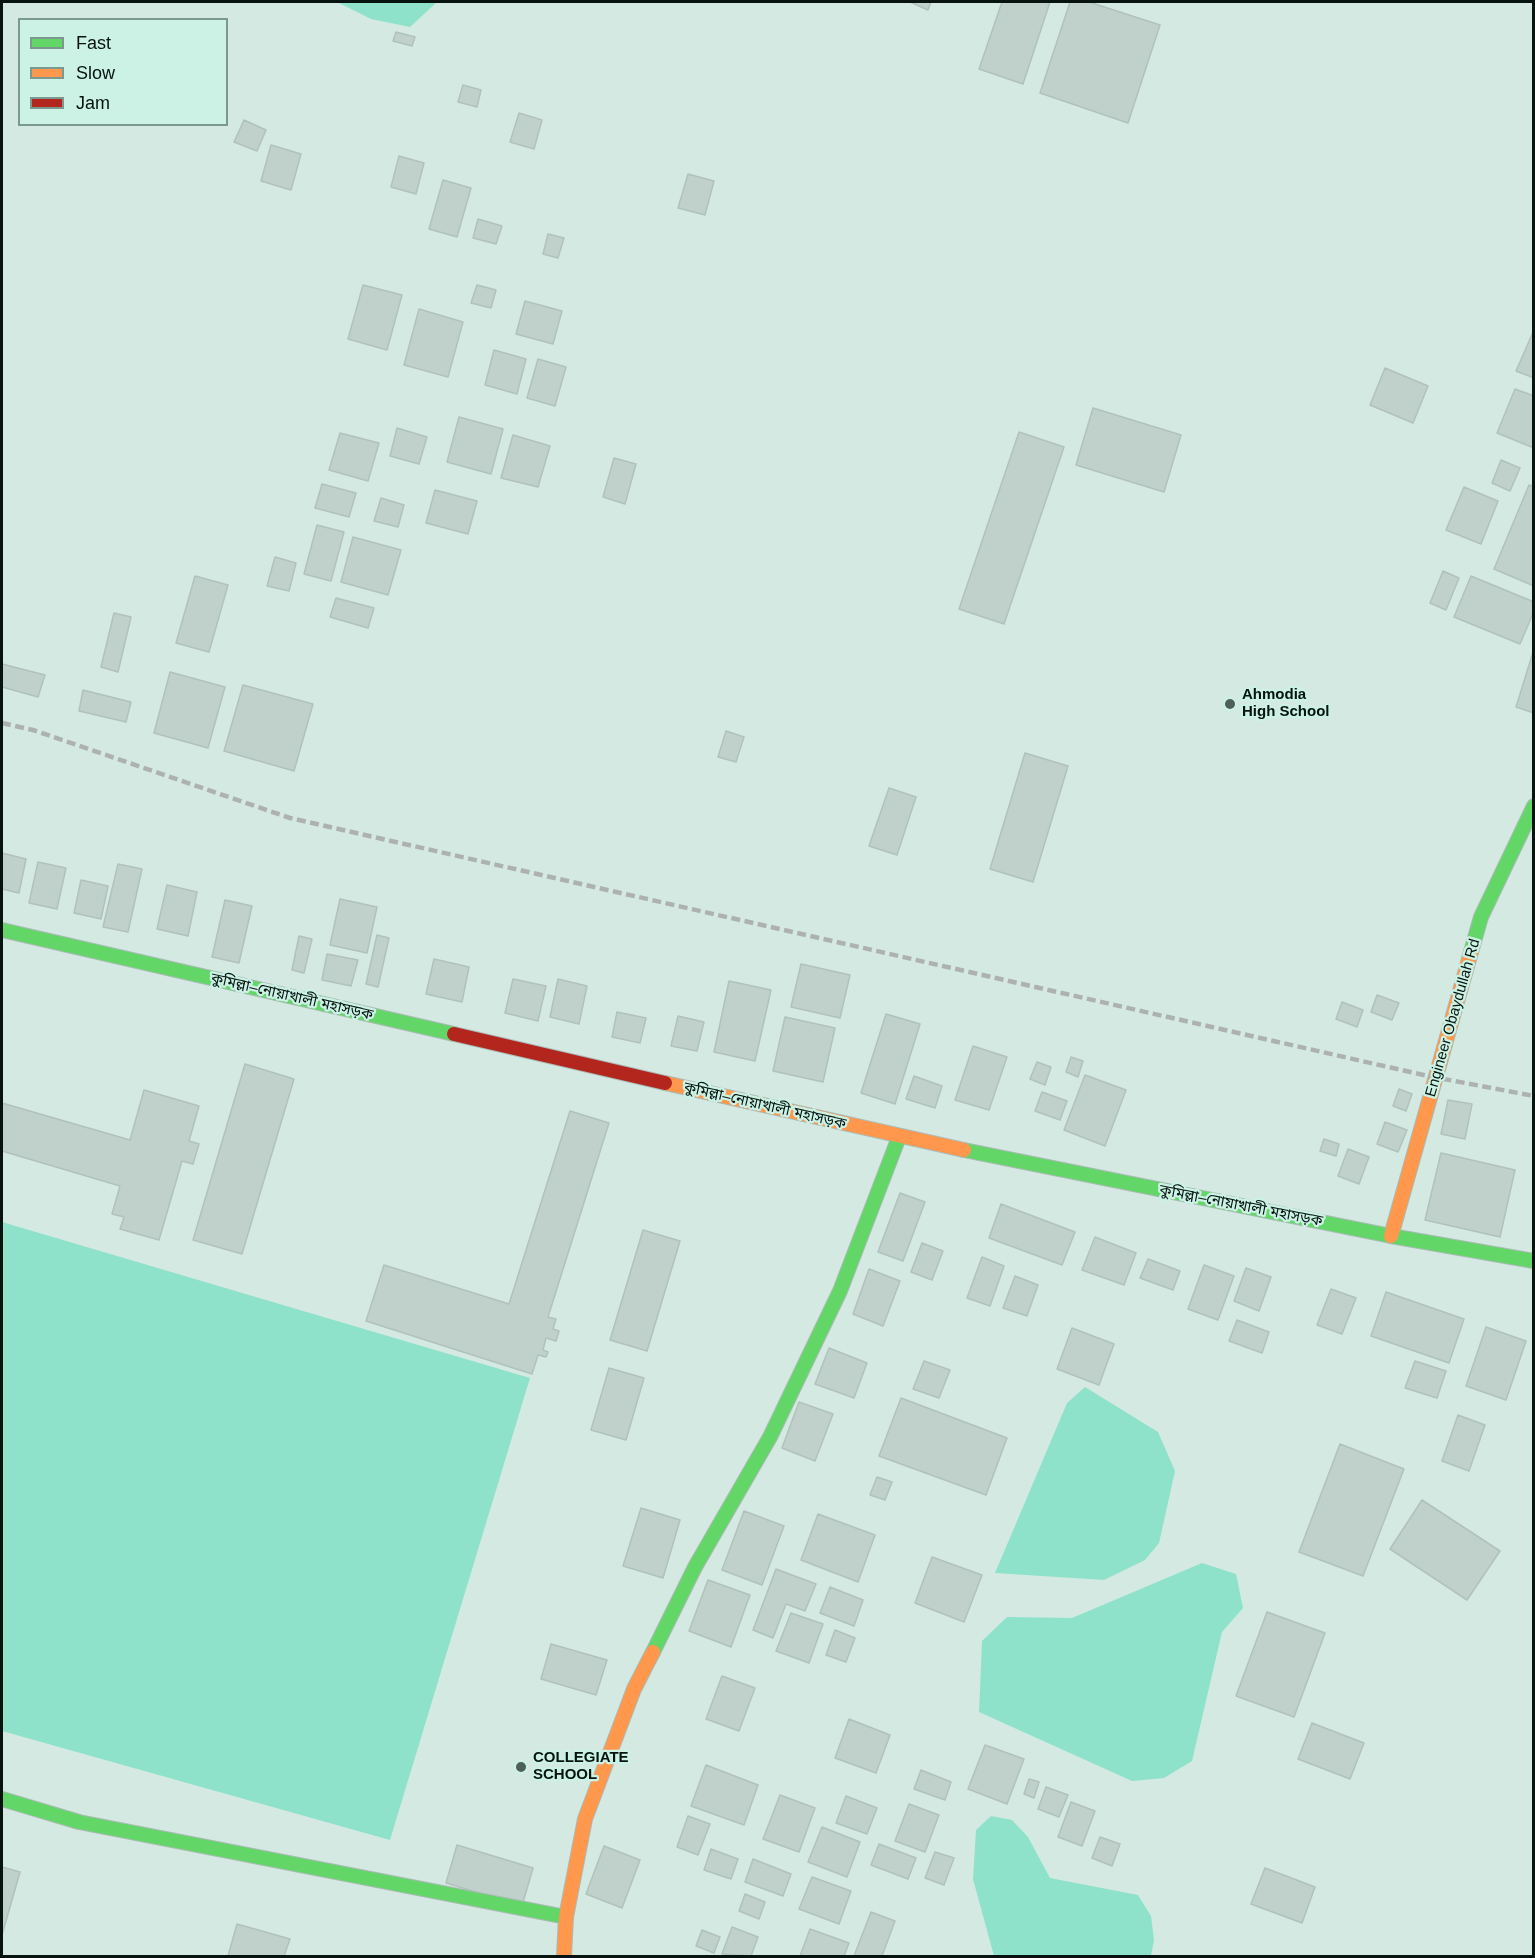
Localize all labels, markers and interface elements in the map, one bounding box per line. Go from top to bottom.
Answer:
legend [18,18,228,126]
text: Fast [76,33,111,53]
text: Slow [76,63,115,83]
text: Jam [76,93,110,113]
place label: Ahmodia High School [1242,686,1329,721]
marker: Ahmodia High School [1223,697,1237,711]
street label: Engineer Obaydullah Rd [1422,937,1484,1099]
street label: কুমিল্লা–নোয়াখালী মহাসড়ক [209,970,375,1024]
street label: কুমিল্লা–নোয়াখালী মহাসড়ক [682,1079,848,1133]
street label: কুমিল্লা–নোয়াখালী মহাসড়ক [1158,1181,1324,1231]
place label: COLLEGIATE SCHOOL [533,1749,629,1784]
marker: COLLEGIATE SCHOOL [514,1760,528,1774]

